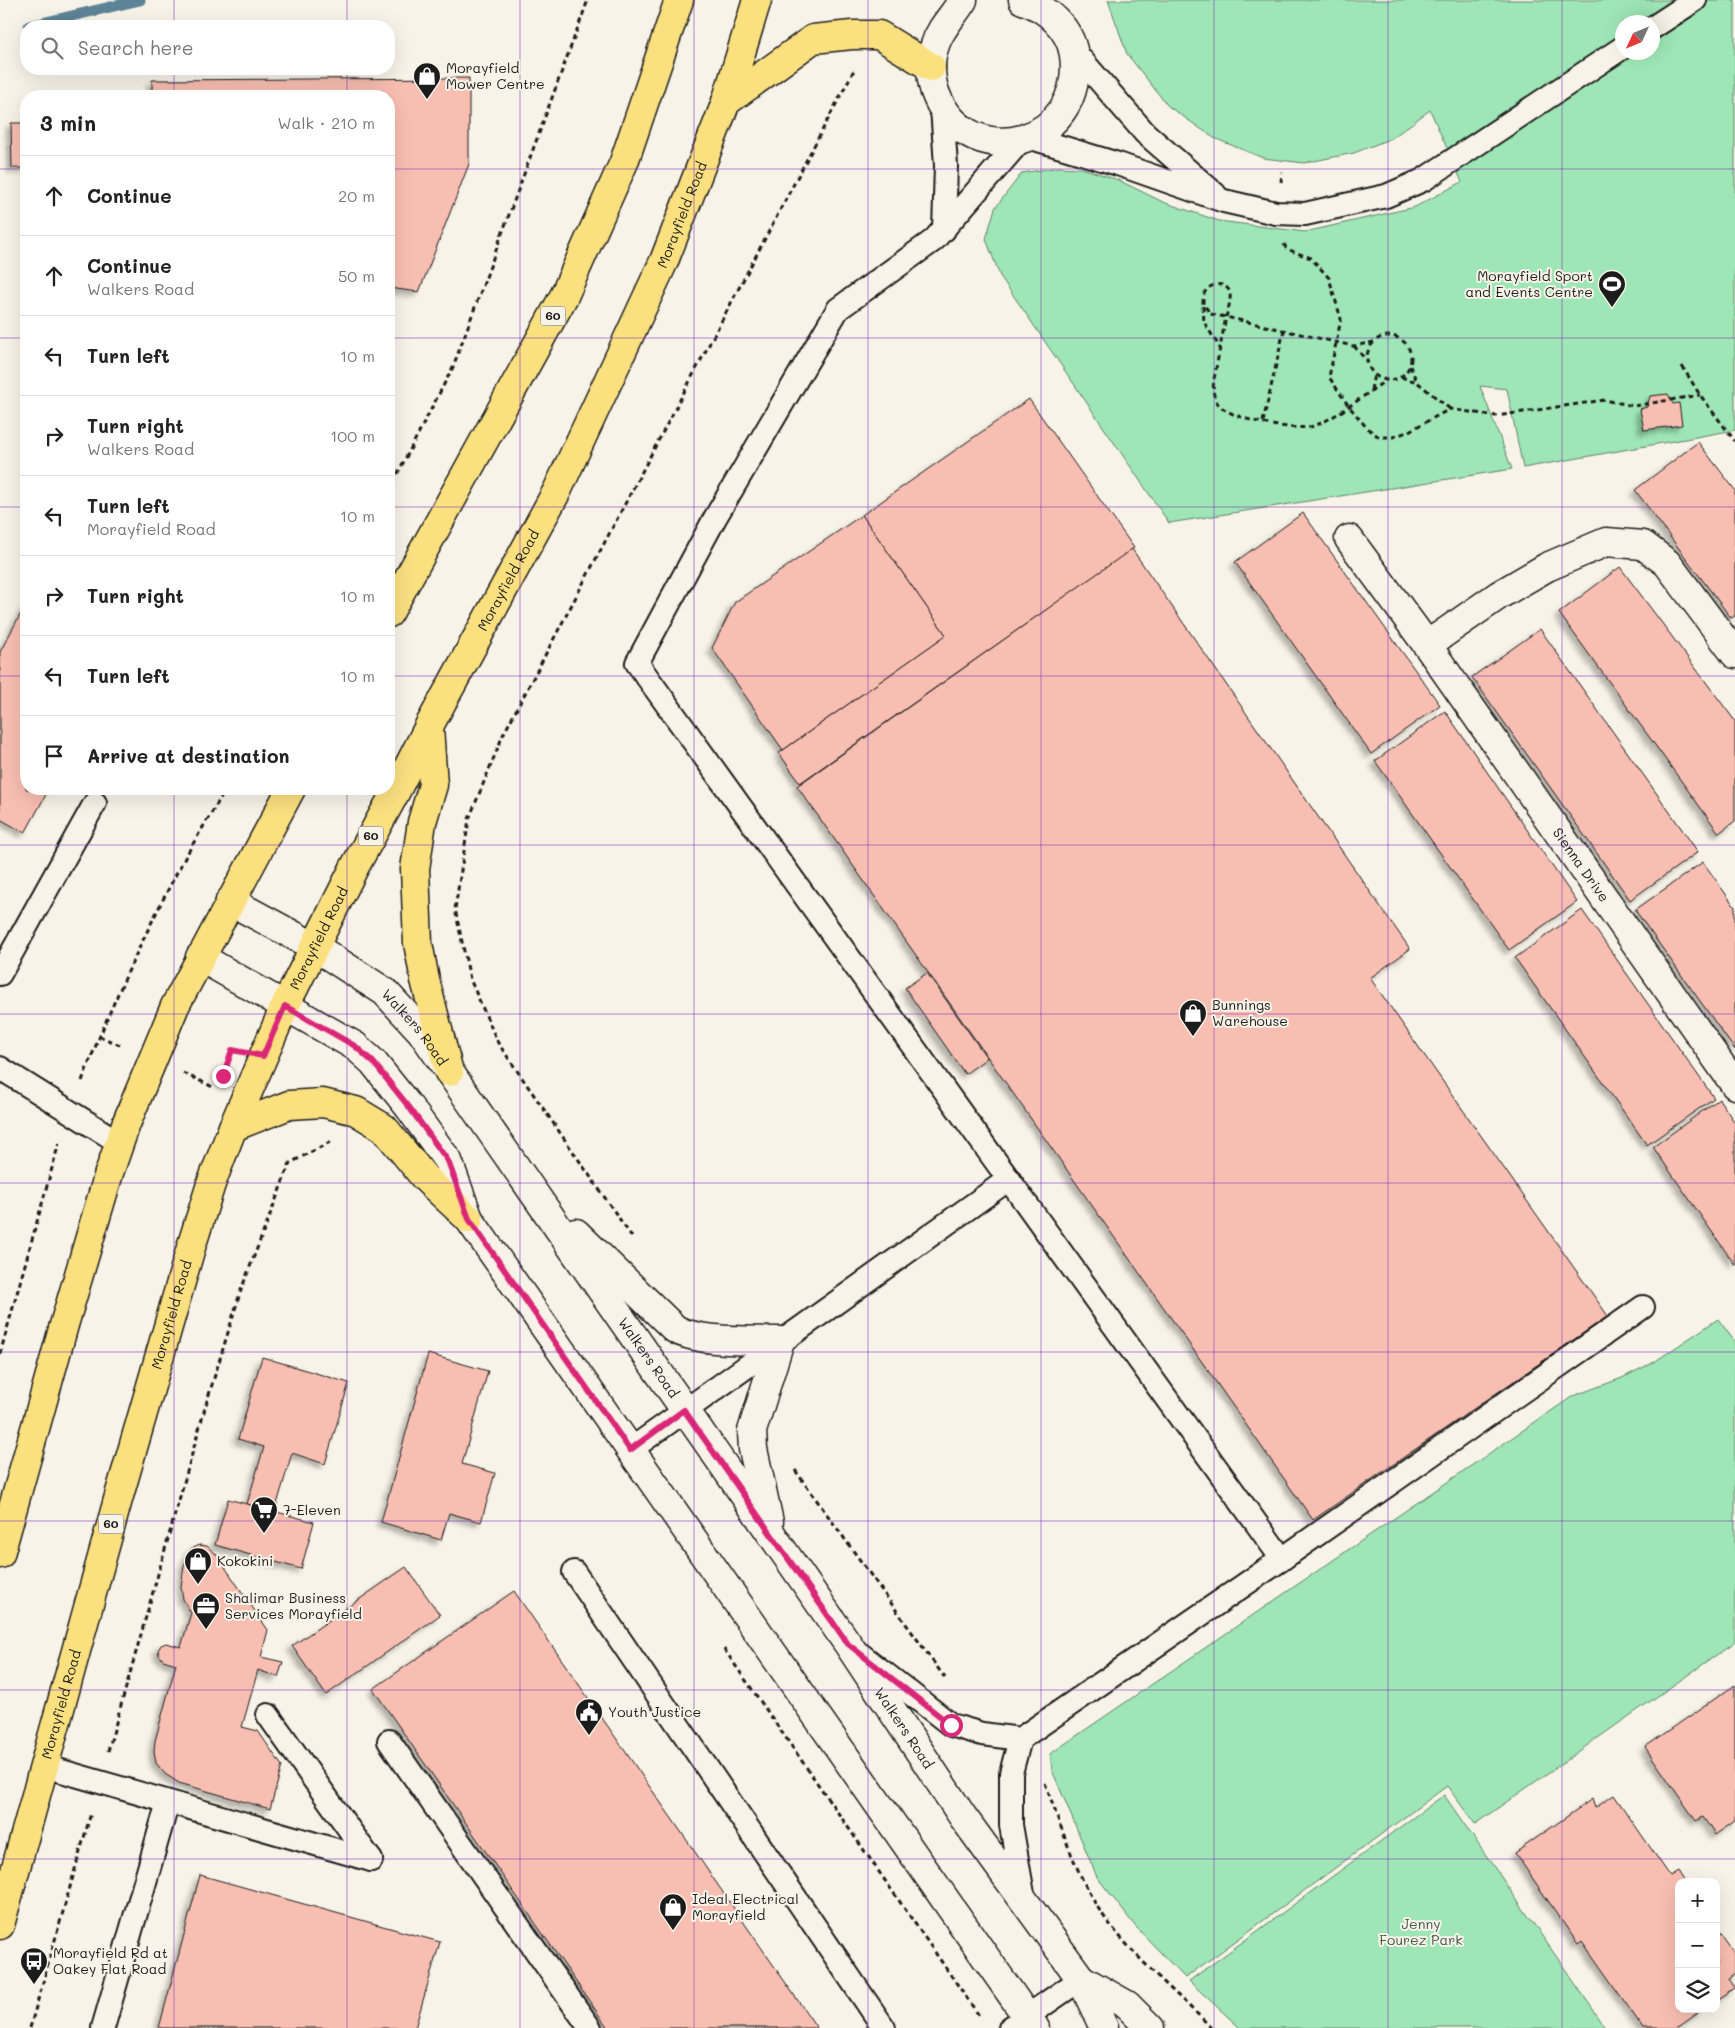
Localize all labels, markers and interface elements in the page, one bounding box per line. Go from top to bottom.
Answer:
north arrow [1615,15,1660,60]
search box [20,20,395,75]
icon: search [38,34,66,62]
text: Search here [78,35,194,60]
place label: Morayfield Mower Centre [446,58,545,93]
shop icon: Morayfield Mower Centre [412,61,442,100]
text: 3 min [40,109,96,136]
text: Walk · 210 m [277,112,375,133]
street label: Morayfield Road [652,159,711,271]
icon: ahead [40,182,68,210]
text: Continue [87,183,172,208]
text: 20 m [338,185,375,206]
text: Continue [87,253,172,278]
icon: ahead [40,262,68,290]
text: 50 m [338,265,375,286]
place label: Morayfield Sport and Events Centre [1466,266,1593,301]
sports icon: Morayfield Sport and Events Centre [1597,269,1627,308]
text: Walkers Road [87,278,194,299]
road number: 60 [540,306,566,326]
icon: left [40,342,68,370]
text: Turn left [87,343,170,368]
text: 10 m [340,345,375,366]
text: Turn right [87,413,184,438]
icon: right [40,422,68,450]
text: 100 m [330,425,375,446]
text: Walkers Road [87,438,194,459]
text: Turn left [87,493,170,518]
icon: left [40,502,68,530]
text: 10 m [340,505,375,526]
text: Morayfield Road [87,518,216,539]
street label: Morayfield Road [473,526,543,634]
icon: right [40,582,68,610]
text: Turn right [87,583,184,608]
text: 10 m [340,585,375,606]
icon: left [40,662,68,690]
text: Turn left [87,663,170,688]
text: 10 m [340,665,375,686]
icon: arrive [40,742,68,770]
text: Arrive at destination [87,743,290,768]
street label: Sienna Drive [1549,824,1614,906]
road number: 60 [358,826,384,846]
street label: Morayfield Road [285,883,352,993]
street label: Walkers Road [378,985,452,1069]
place label: Bunnings Warehouse [1212,995,1288,1030]
shop icon: Bunnings Warehouse [1178,998,1208,1037]
route end [212,1065,235,1088]
street label: Morayfield Road [146,1258,196,1371]
street label: Walkers Road [614,1313,684,1401]
supermarket icon: 7-Eleven [249,1495,279,1534]
place label: 7-Eleven [283,1500,341,1519]
road number: 60 [98,1515,124,1534]
shop icon: Kokokini [183,1546,213,1585]
place label: Kokokini [217,1551,273,1570]
place label: Shalimar Business Services Morayfield [225,1588,362,1623]
office icon: Shalimar Business Services Morayfield [191,1591,221,1630]
street label: Morayfield Road [37,1647,85,1761]
street label: Walkers Road [870,1683,938,1772]
public building icon: Youth Justice [574,1697,604,1736]
place label: Youth Justice [608,1702,701,1721]
route start [940,1714,963,1737]
map controls [1675,1878,1720,2013]
button: + [1675,1878,1720,1923]
place label: Ideal Electrical Morayfield [692,1889,799,1924]
shop icon: Ideal Electrical Morayfield [658,1892,688,1931]
park label: Jenny Fourez Park [1379,1914,1463,1949]
button: − [1675,1923,1720,1968]
place label: Morayfield Rd at Oakey Flat Road [53,1943,168,1978]
bus stop icon: Morayfield Rd at Oakey Flat Road [19,1946,49,1985]
button: layers [1675,1968,1720,2013]

